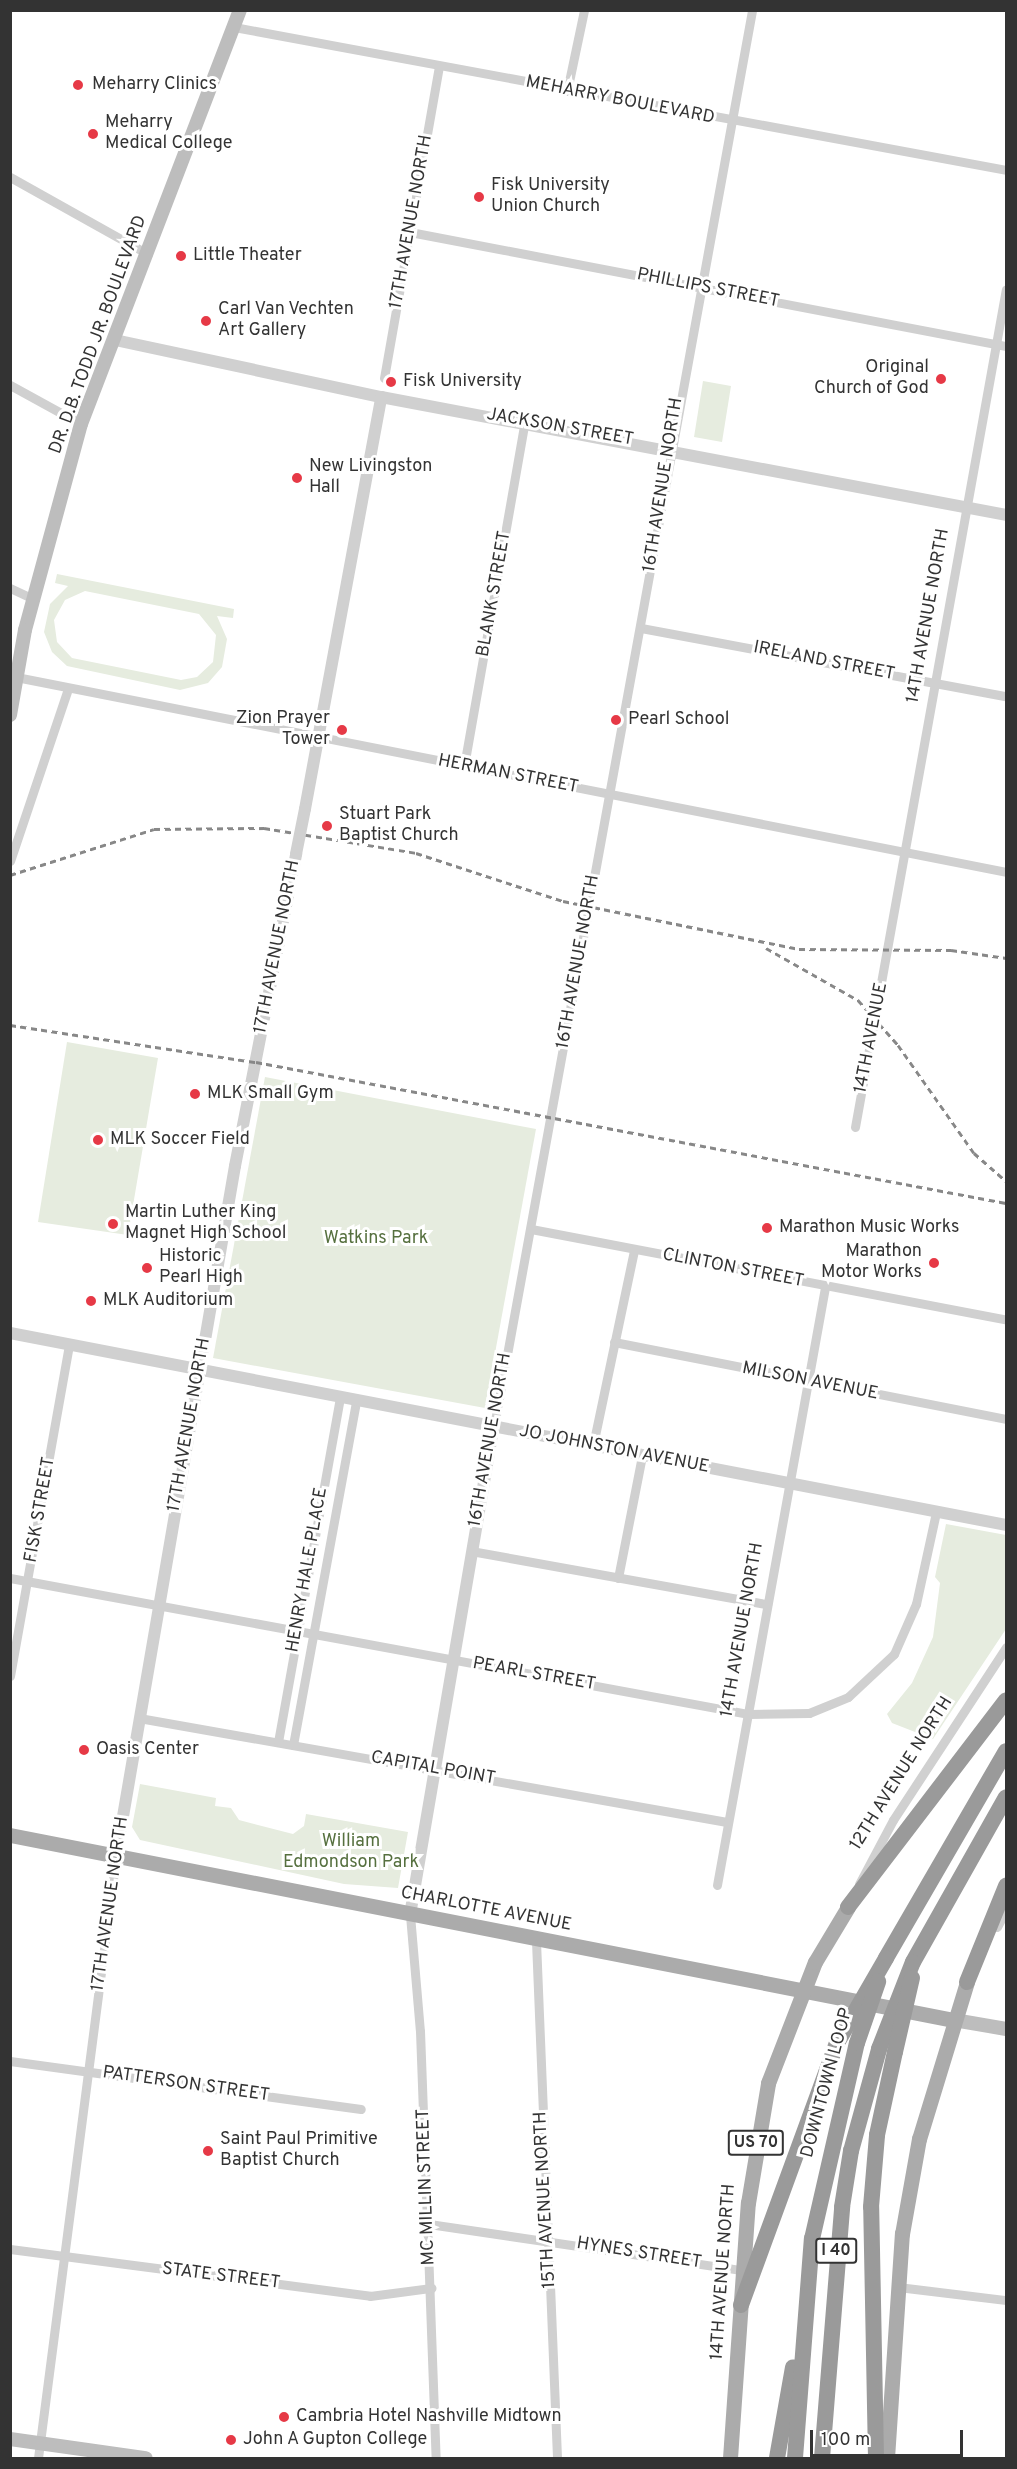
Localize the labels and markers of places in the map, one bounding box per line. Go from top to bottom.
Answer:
place label: Meharry Clinics [92,74,217,96]
marker: Meharry Clinics [69,76,87,94]
place label: Meharry Medical College [105,113,232,156]
marker: Meharry Medical College [86,127,100,141]
place label: Fisk University Union Church [491,176,610,219]
marker: Fisk University Union Church [472,190,486,204]
place label: Little Theater [193,245,302,267]
marker: Little Theater [174,249,188,263]
place label: Carl Van Vechten Art Gallery [218,300,355,342]
marker: Carl Van Vechten Art Gallery [199,314,213,328]
place label: Original Church of God [814,358,929,400]
place label: Fisk University [403,371,522,393]
marker: Original Church of God [934,372,948,386]
marker: Fisk University [384,375,398,389]
place label: New Livingston Hall [309,457,432,500]
marker: New Livingston Hall [290,471,304,485]
place label: Zion Prayer Tower [236,709,330,752]
place label: Pearl School [628,709,730,731]
marker: Pearl School [609,713,623,727]
marker: Zion Prayer Tower [335,723,349,737]
place label: Stuart Park Baptist Church [339,805,459,848]
marker: Stuart Park Baptist Church [320,819,334,833]
place label: MLK Small Gym [207,1083,334,1105]
marker: MLK Small Gym [188,1087,202,1101]
place label: MLK Soccer Field [110,1129,250,1151]
marker: MLK Soccer Field [91,1133,105,1147]
place label: Martin Luther King Magnet High School [125,1203,286,1246]
marker: Martin Luther King Magnet High School [106,1217,120,1231]
place label: Marathon Music Works [779,1217,960,1239]
marker: Marathon Music Works [760,1221,774,1235]
place label: Marathon Motor Works [821,1242,922,1284]
place label: Historic Pearl High [159,1247,243,1290]
marker: Marathon Motor Works [927,1256,941,1270]
marker: Historic Pearl High [140,1261,154,1275]
place label: MLK Auditorium [103,1290,234,1312]
marker: MLK Auditorium [84,1294,98,1308]
place label: Oasis Center [96,1739,199,1761]
marker: Oasis Center [77,1743,91,1757]
place label: Saint Paul Primitive Baptist Church [220,2130,378,2172]
marker: Saint Paul Primitive Baptist Church [201,2144,215,2158]
place label: Cambria Hotel Nashville Midtown [296,2406,562,2428]
marker: Cambria Hotel Nashville Midtown [277,2410,291,2424]
place label: John A Gupton College [243,2429,429,2451]
marker: John A Gupton College [224,2433,238,2447]

